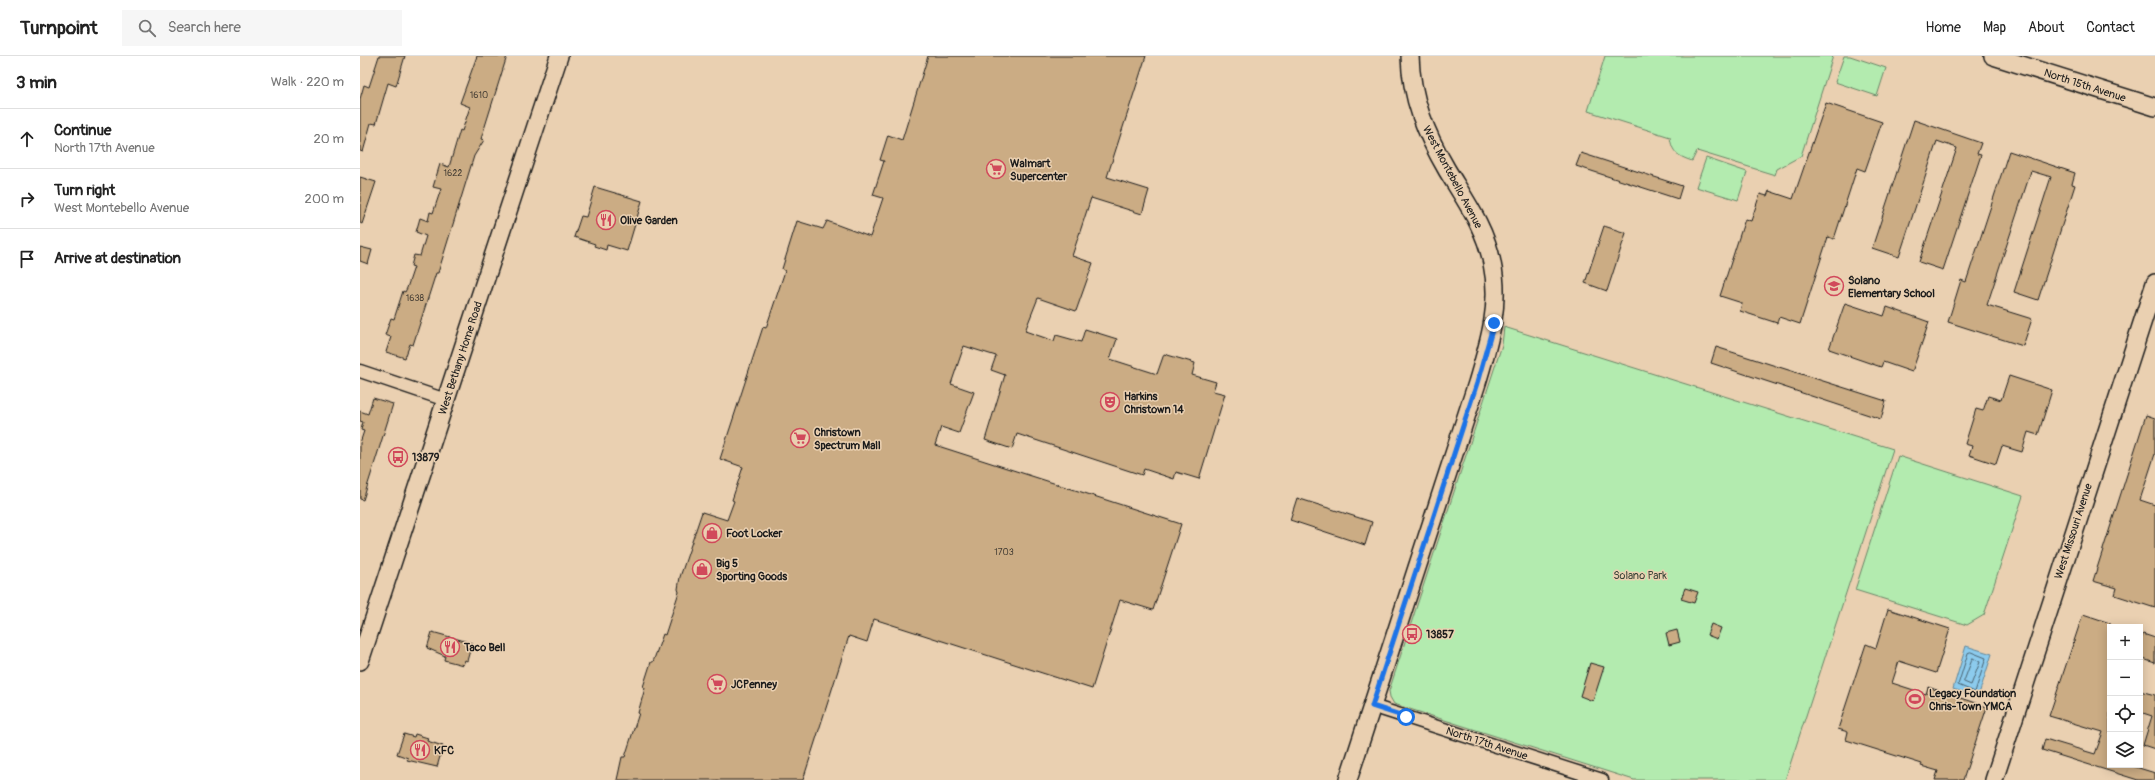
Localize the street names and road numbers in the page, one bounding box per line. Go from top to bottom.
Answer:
street label: North 15th Avenue [2042,66,2128,105]
street label: West Montebello Avenue [1420,124,1485,231]
street label: West Bethany Home Road [436,300,485,417]
street label: West Missouri Avenue [2052,481,2095,581]
street label: North 17th Avenue [1444,724,1530,763]

